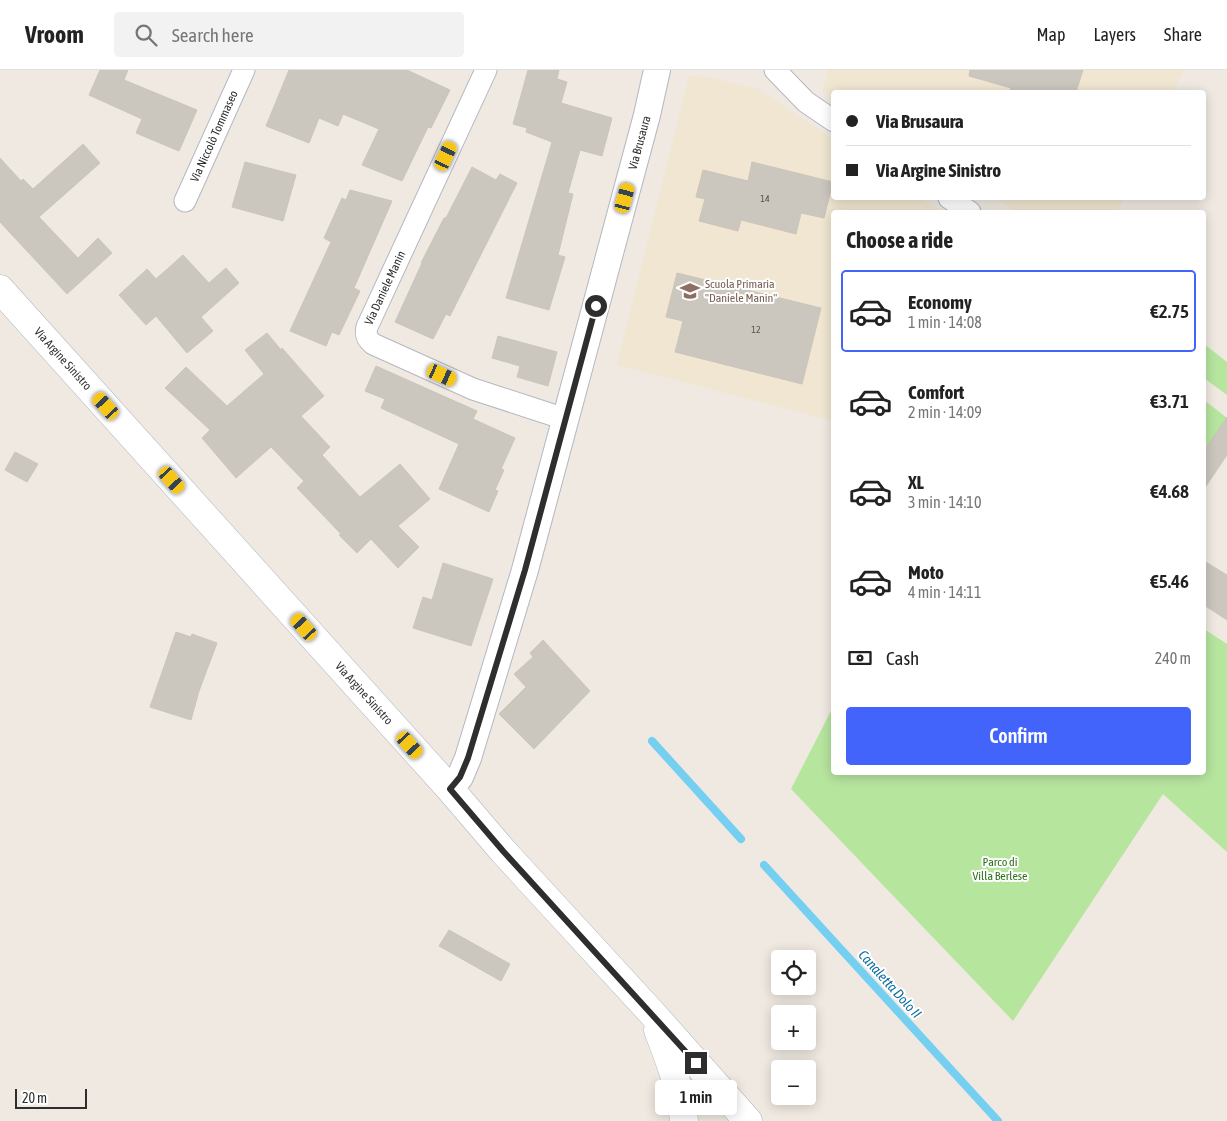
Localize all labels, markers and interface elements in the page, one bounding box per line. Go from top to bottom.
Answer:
search box [114,12,464,57]
text: Vroom [25,21,84,48]
icon: search [132,21,160,49]
text: Search here [172,24,254,46]
text: Map [1036,24,1065,45]
text: Layers [1093,24,1136,45]
text: Share [1164,24,1202,45]
street label: Via Niccolò Tommaseo [187,88,241,184]
text: Via Brusaura [876,110,964,132]
street label: Via Brusaura [626,114,653,171]
car [432,139,459,173]
text: Via Argine Sinistro [876,159,1001,181]
car [613,182,636,214]
house number: 14 [760,193,770,204]
text: Choose a ride [846,227,953,253]
street label: Via Daniele Manin [362,249,408,327]
place label: Scuola Primaria "Daniele Manin" [705,277,777,305]
school or university icon: Scuola Primaria "Daniele Manin" [679,280,701,302]
icon: car [848,289,893,334]
text: Economy [908,291,972,313]
route start [585,295,607,317]
text: €2.75 [1150,300,1189,322]
text: 1 min · 14:08 [908,313,982,331]
house number: 12 [751,324,761,335]
street label: Via Argine Sinistro [31,325,95,393]
car [425,362,458,388]
icon: car [848,379,893,424]
text: Comfort [908,381,964,403]
car [90,390,121,422]
text: €3.71 [1150,390,1189,412]
text: 2 min · 14:09 [908,403,982,421]
car [156,464,187,496]
icon: car [848,469,893,514]
text: XL [908,471,924,493]
text: €4.68 [1150,480,1189,502]
text: 3 min · 14:10 [908,493,981,511]
icon: car [848,559,893,604]
text: Moto [908,561,944,583]
text: €5.46 [1150,570,1189,592]
text: 4 min · 14:11 [908,583,981,601]
car [288,611,319,643]
icon: cash [846,644,874,672]
text: Cash [886,647,919,669]
text: 240 m [1155,649,1191,667]
street label: Via Argine Sinistro [332,659,396,728]
button: Confirm [846,707,1191,765]
car [394,729,425,761]
park label: Parco di Villa Berlese [972,855,1028,883]
water label: Canaletta Dolo II [855,947,925,1022]
map controls [771,950,816,1105]
button: locate [771,950,816,995]
button: + [771,1005,816,1050]
route end [685,1052,707,1074]
button: − [771,1060,816,1105]
callout: 1 min [655,1080,737,1116]
scale bar [15,1086,88,1109]
text: 1 min [680,1088,712,1106]
text: 20 m [22,1090,47,1106]

